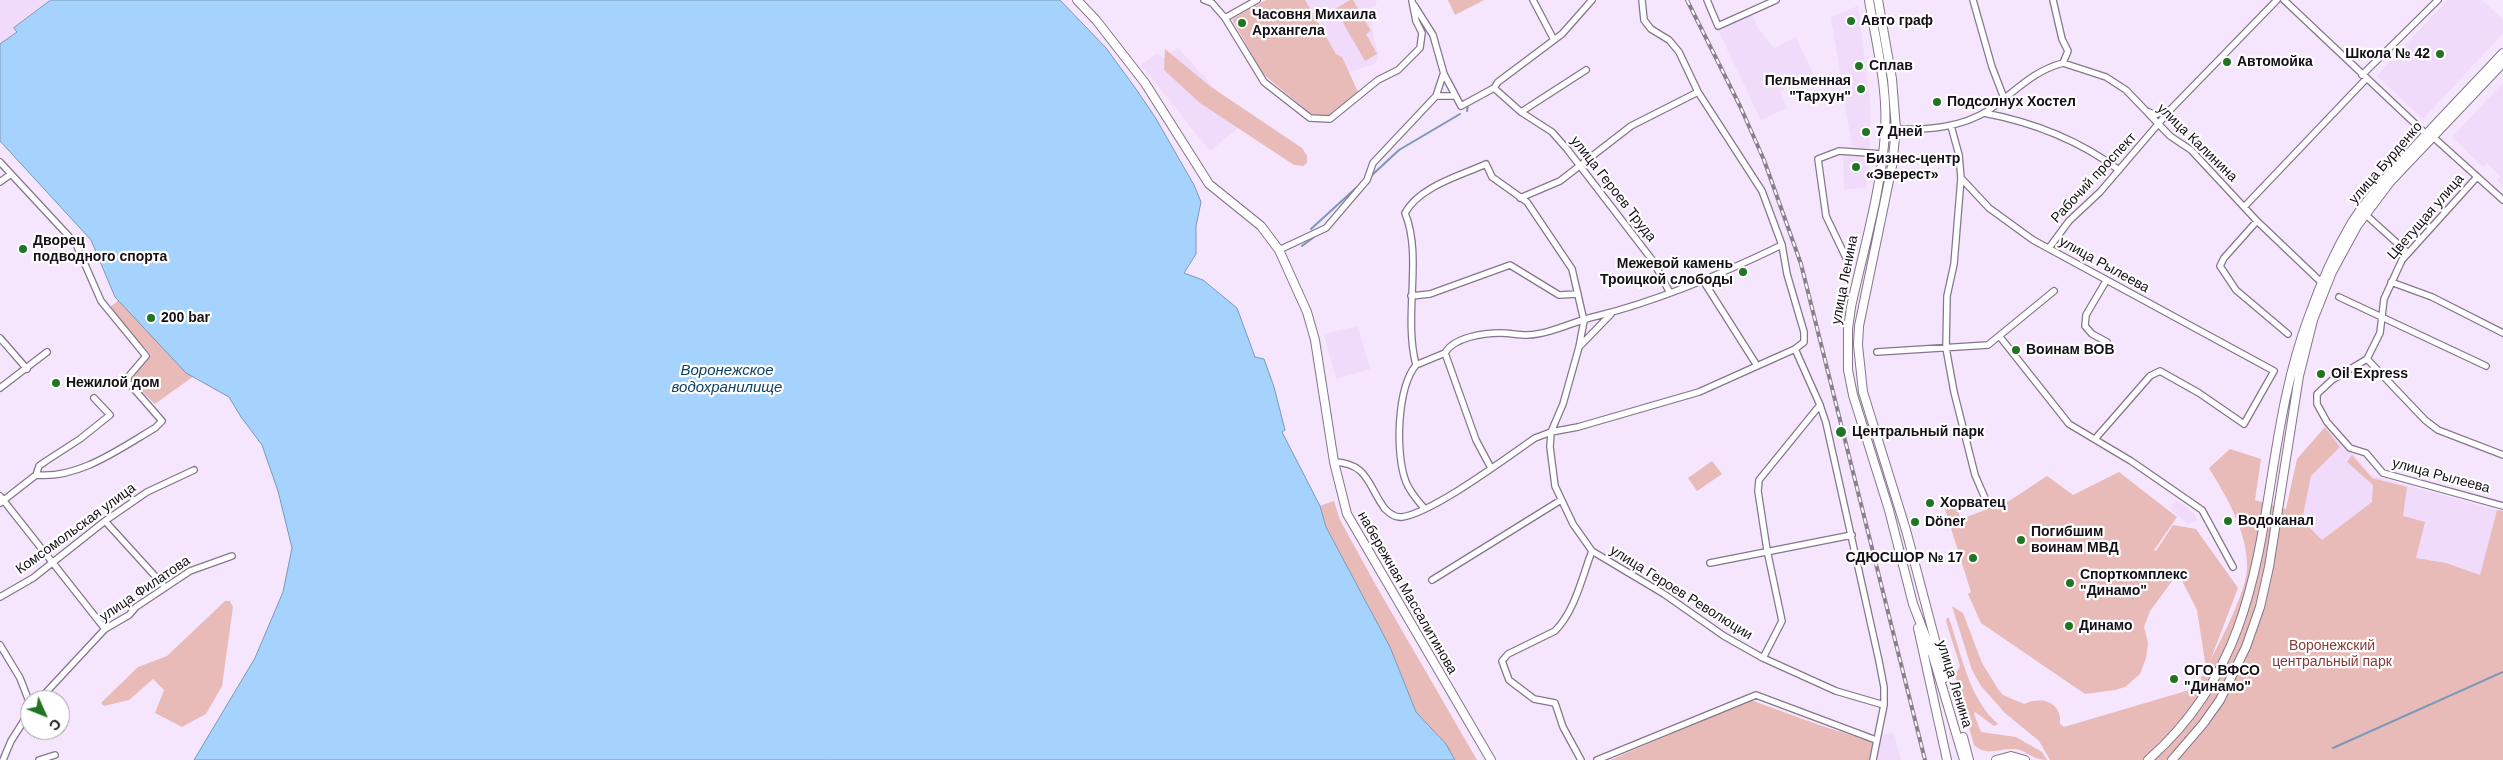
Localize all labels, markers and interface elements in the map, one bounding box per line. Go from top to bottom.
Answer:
place label: Часовня Михаила Архангела [1252,7,1376,40]
place label: Авто граф [1861,13,1933,29]
marker: Авто граф [1845,15,1857,27]
marker: Часовня Михаила Архангела [1236,17,1248,29]
place label: Школа № 42 [2345,46,2430,62]
marker: Школа № 42 [2434,48,2446,60]
place label: Автомойка [2237,54,2313,70]
marker: Автомойка [2221,56,2233,68]
place label: Сплав [1869,58,1913,74]
marker: Сплав [1853,60,1865,72]
place label: Пельменная "Тархун" [1765,73,1851,105]
marker: Пельменная "Тархун" [1855,83,1867,95]
place label: Подсолнух Хостел [1947,94,2076,110]
marker: Подсолнух Хостел [1931,96,1943,108]
street label: улица Калинина [2153,100,2241,186]
street label: улица Бурденко [2346,119,2426,207]
place label: 7 Дней [1876,124,1922,140]
marker: 7 Дней [1860,126,1872,138]
street label: Рабочий проспект [2048,129,2140,227]
street label: улица Героев Труда [1567,133,1659,245]
place label: Бизнес-центр «Эверест» [1866,151,1960,184]
marker: Бизнес-центр «Эверест» [1850,161,1862,173]
street label: Цветущая улица [2384,171,2468,263]
place label: Дворец подводного спорта [33,233,167,266]
street label: улица Рылеева [2056,233,2152,297]
street label: улица Ленина [1828,234,1862,326]
marker: Дворец подводного спорта [17,243,29,255]
place label: Межевой камень Троицкой слободы [1600,256,1733,288]
marker: Межевой камень Троицкой слободы [1737,266,1749,278]
place label: 200 bar [161,310,210,326]
marker: 200 bar [145,312,157,324]
place label: Воинам ВОВ [2026,342,2115,358]
marker: Воинам ВОВ [2010,344,2022,356]
water label: Воронежское водохранилище [672,362,782,397]
place label: Oil Express [2331,366,2408,382]
marker: Oil Express [2315,368,2327,380]
place label: Нежилой дом [66,375,160,391]
marker: Нежилой дом [50,377,62,389]
place label: Центральный парк [1852,424,1984,440]
marker: Центральный парк [1834,425,1848,439]
street label: улица Рылеева [2390,455,2492,497]
street label: Комсомольская улица [13,480,139,578]
place label: Хорватец [1940,495,2006,511]
marker: Хорватец [1924,497,1936,509]
street label: набережная Массалитинова [1353,509,1461,677]
place label: Водоканал [2238,513,2314,529]
place label: Döner [1925,514,1965,530]
marker: Водоканал [2222,515,2234,527]
marker: Döner [1909,516,1921,528]
place label: Погибшим воинам МВД [2031,524,2119,556]
marker: Погибшим воинам МВД [2015,534,2027,546]
street label: улица Героев Революции [1607,542,1755,644]
place label: СДЮСШОР № 17 [1845,550,1963,566]
marker: СДЮСШОР № 17 [1967,552,1979,564]
street label: улица Филатова [97,553,193,625]
place label: Спорткомплекс "Динамо" [2080,567,2187,600]
marker: Спорткомплекс "Динамо" [2064,577,2076,589]
place label: Динамо [2079,618,2133,634]
marker: Динамо [2063,620,2075,632]
street label: улица Ленина [1933,638,1975,730]
park label: Воронежский центральный парк [2272,638,2392,670]
place label: ОГО ВФСО "Динамо" [2184,663,2260,696]
marker: ОГО ВФСО "Динамо" [2168,673,2180,685]
north arrow [20,690,70,740]
text: С [46,716,64,734]

